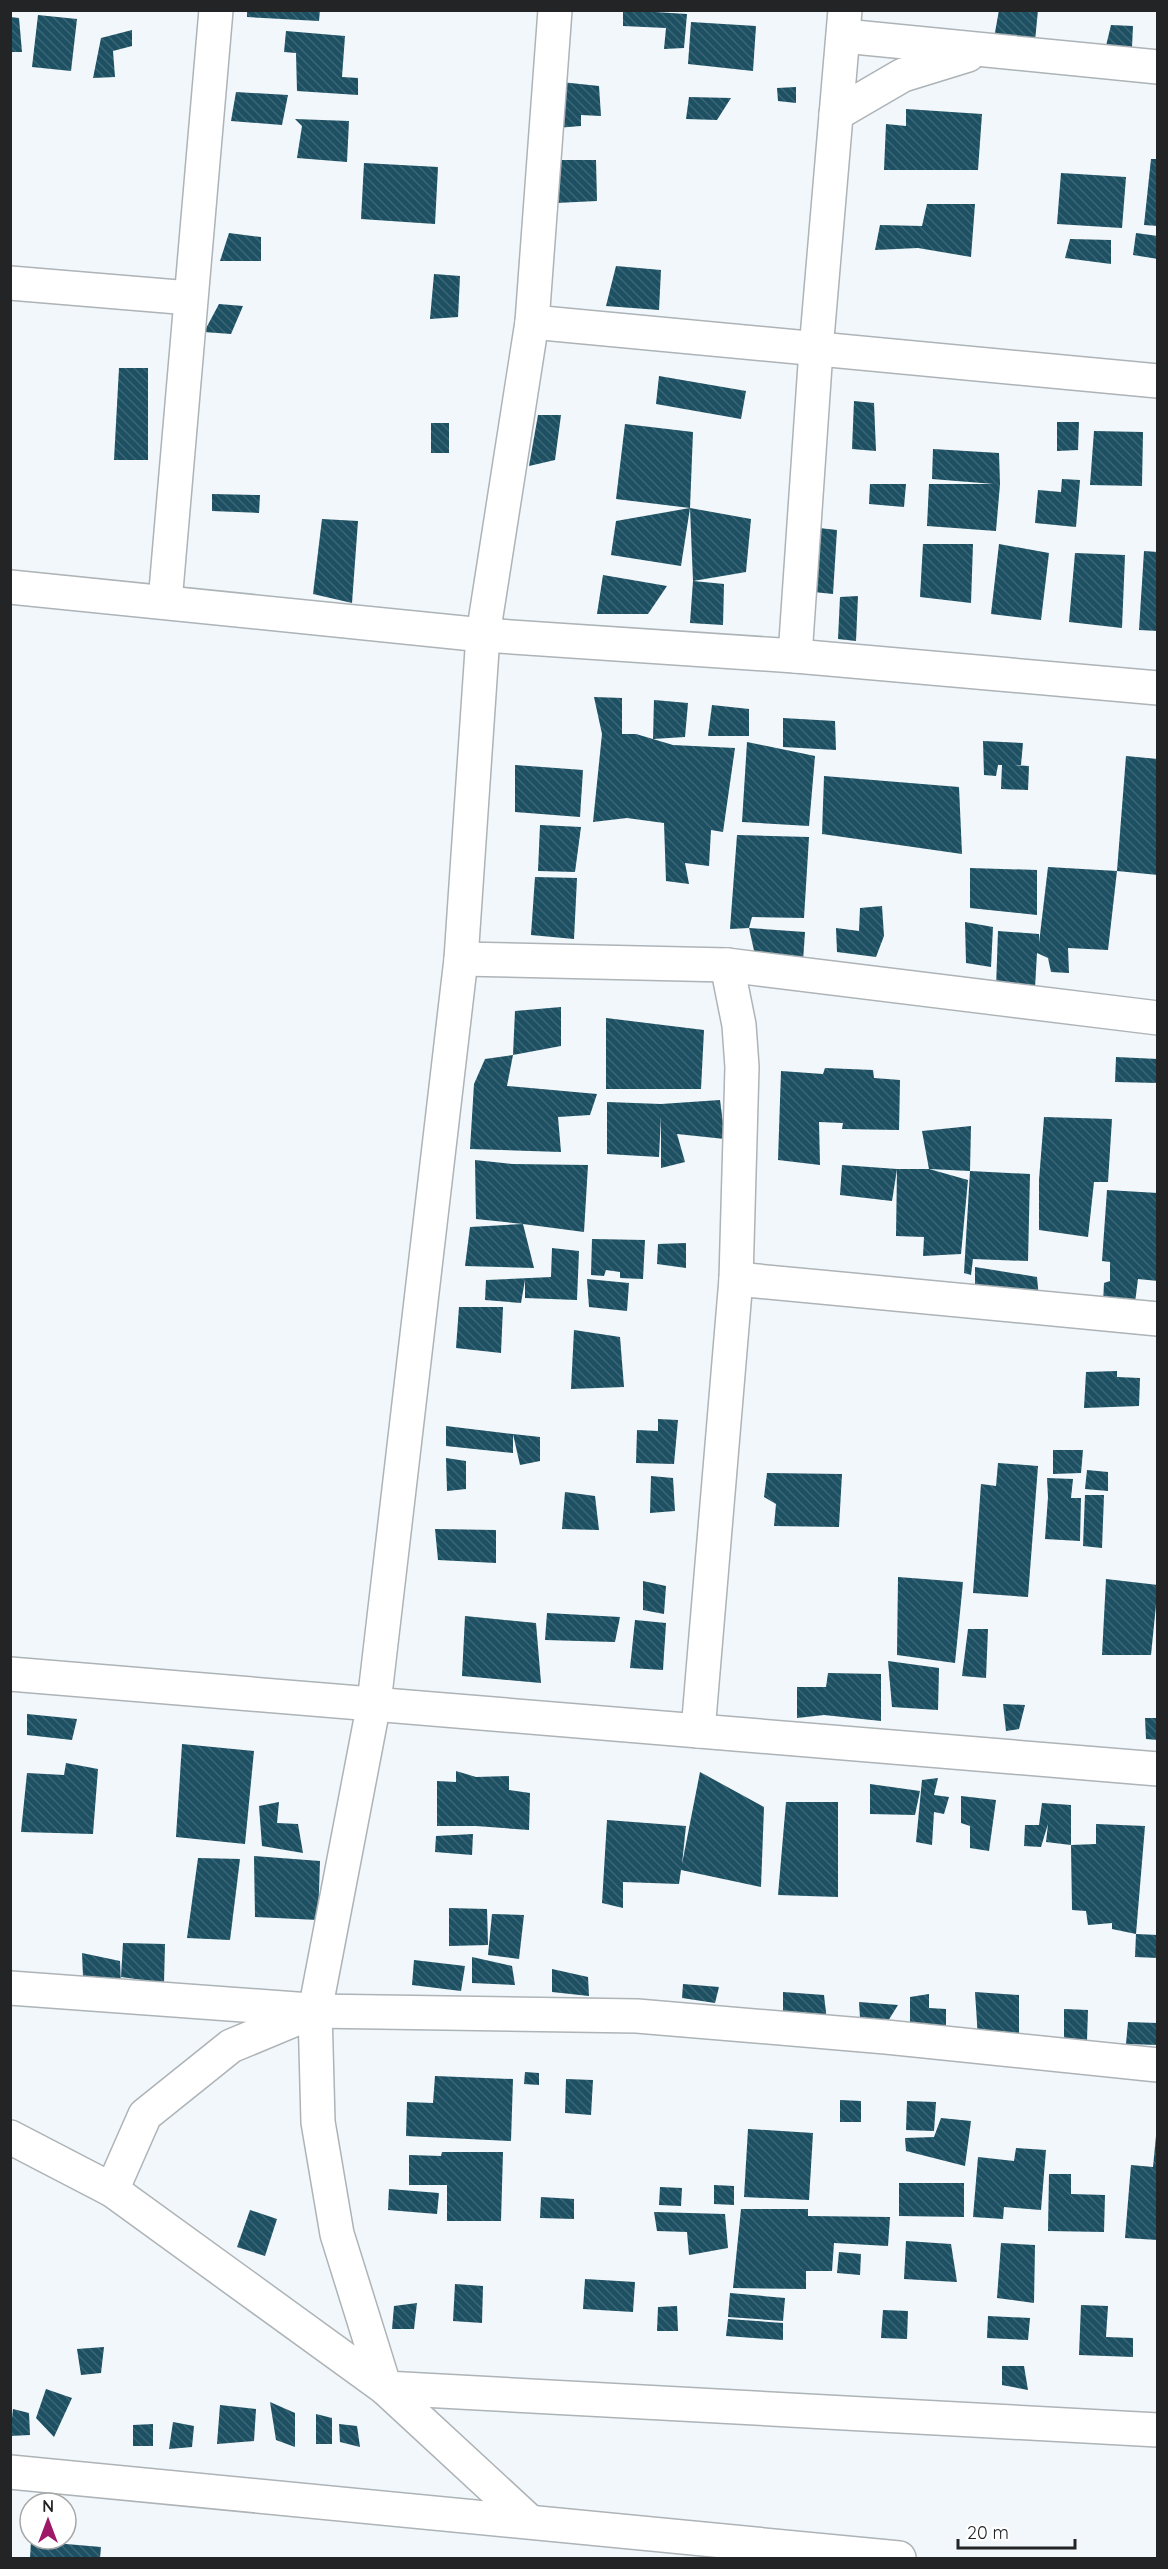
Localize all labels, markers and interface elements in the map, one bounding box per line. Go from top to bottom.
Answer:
north arrow [18,2491,78,2551]
text: N [42,2496,54,2516]
scale bar [958,2512,1075,2550]
text: 20 m [967,2521,1009,2544]

